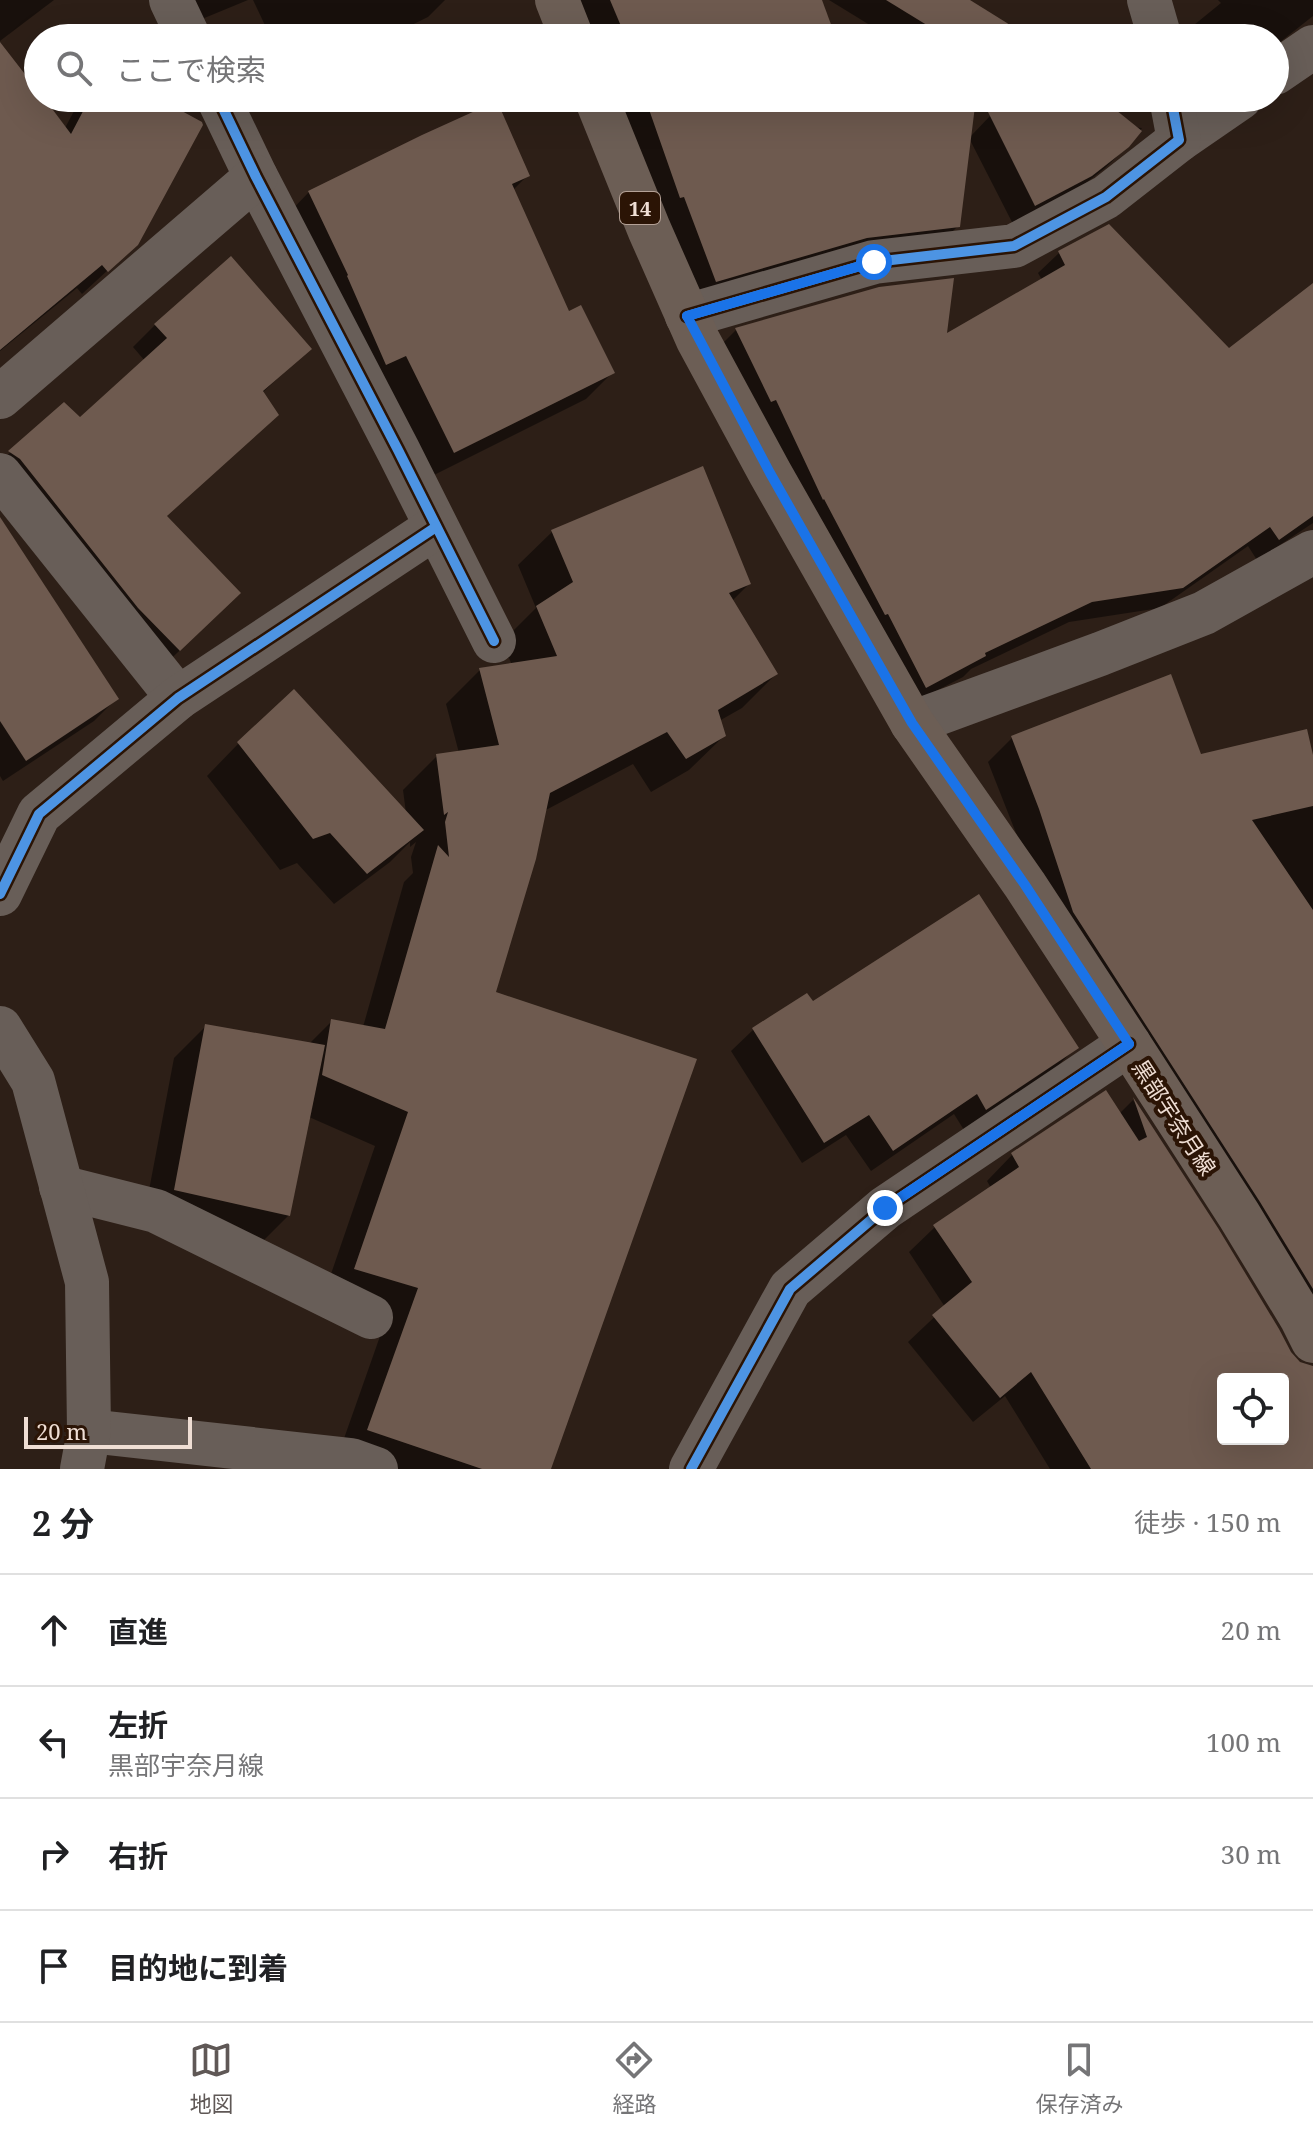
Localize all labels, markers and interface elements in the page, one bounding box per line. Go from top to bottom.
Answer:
search box [24,24,1289,112]
icon: search [52,46,96,90]
text: ここで検索 [116,49,266,90]
road number: 14 [620,192,660,224]
route start [856,244,892,280]
street label: 黒部宇奈月線 [1126,1053,1224,1181]
route end [867,1190,903,1226]
map controls [1217,1373,1289,1445]
button: locate [1217,1373,1289,1445]
scale bar [24,1413,192,1449]
text: 20 m [36,1416,87,1446]
text: 2 分 [32,1500,94,1546]
text: 徒歩 · 150 m [1134,1504,1281,1540]
icon: ahead [32,1608,76,1652]
text: 直進 [108,1611,168,1652]
text: 20 m [1221,1612,1281,1648]
text: 左折 [108,1704,168,1745]
icon: left [32,1720,76,1764]
text: 100 m [1206,1724,1281,1760]
text: 黒部宇奈月線 [108,1747,264,1783]
icon: right [32,1832,76,1876]
text: 右折 [108,1835,168,1876]
text: 30 m [1221,1836,1281,1872]
icon: arrive [32,1944,76,1988]
text: 目的地に到着 [108,1947,288,1988]
tab: 地図 [189,2038,234,2118]
tab: 経路 [612,2038,657,2118]
tab: 保存済み [1035,2038,1124,2118]

